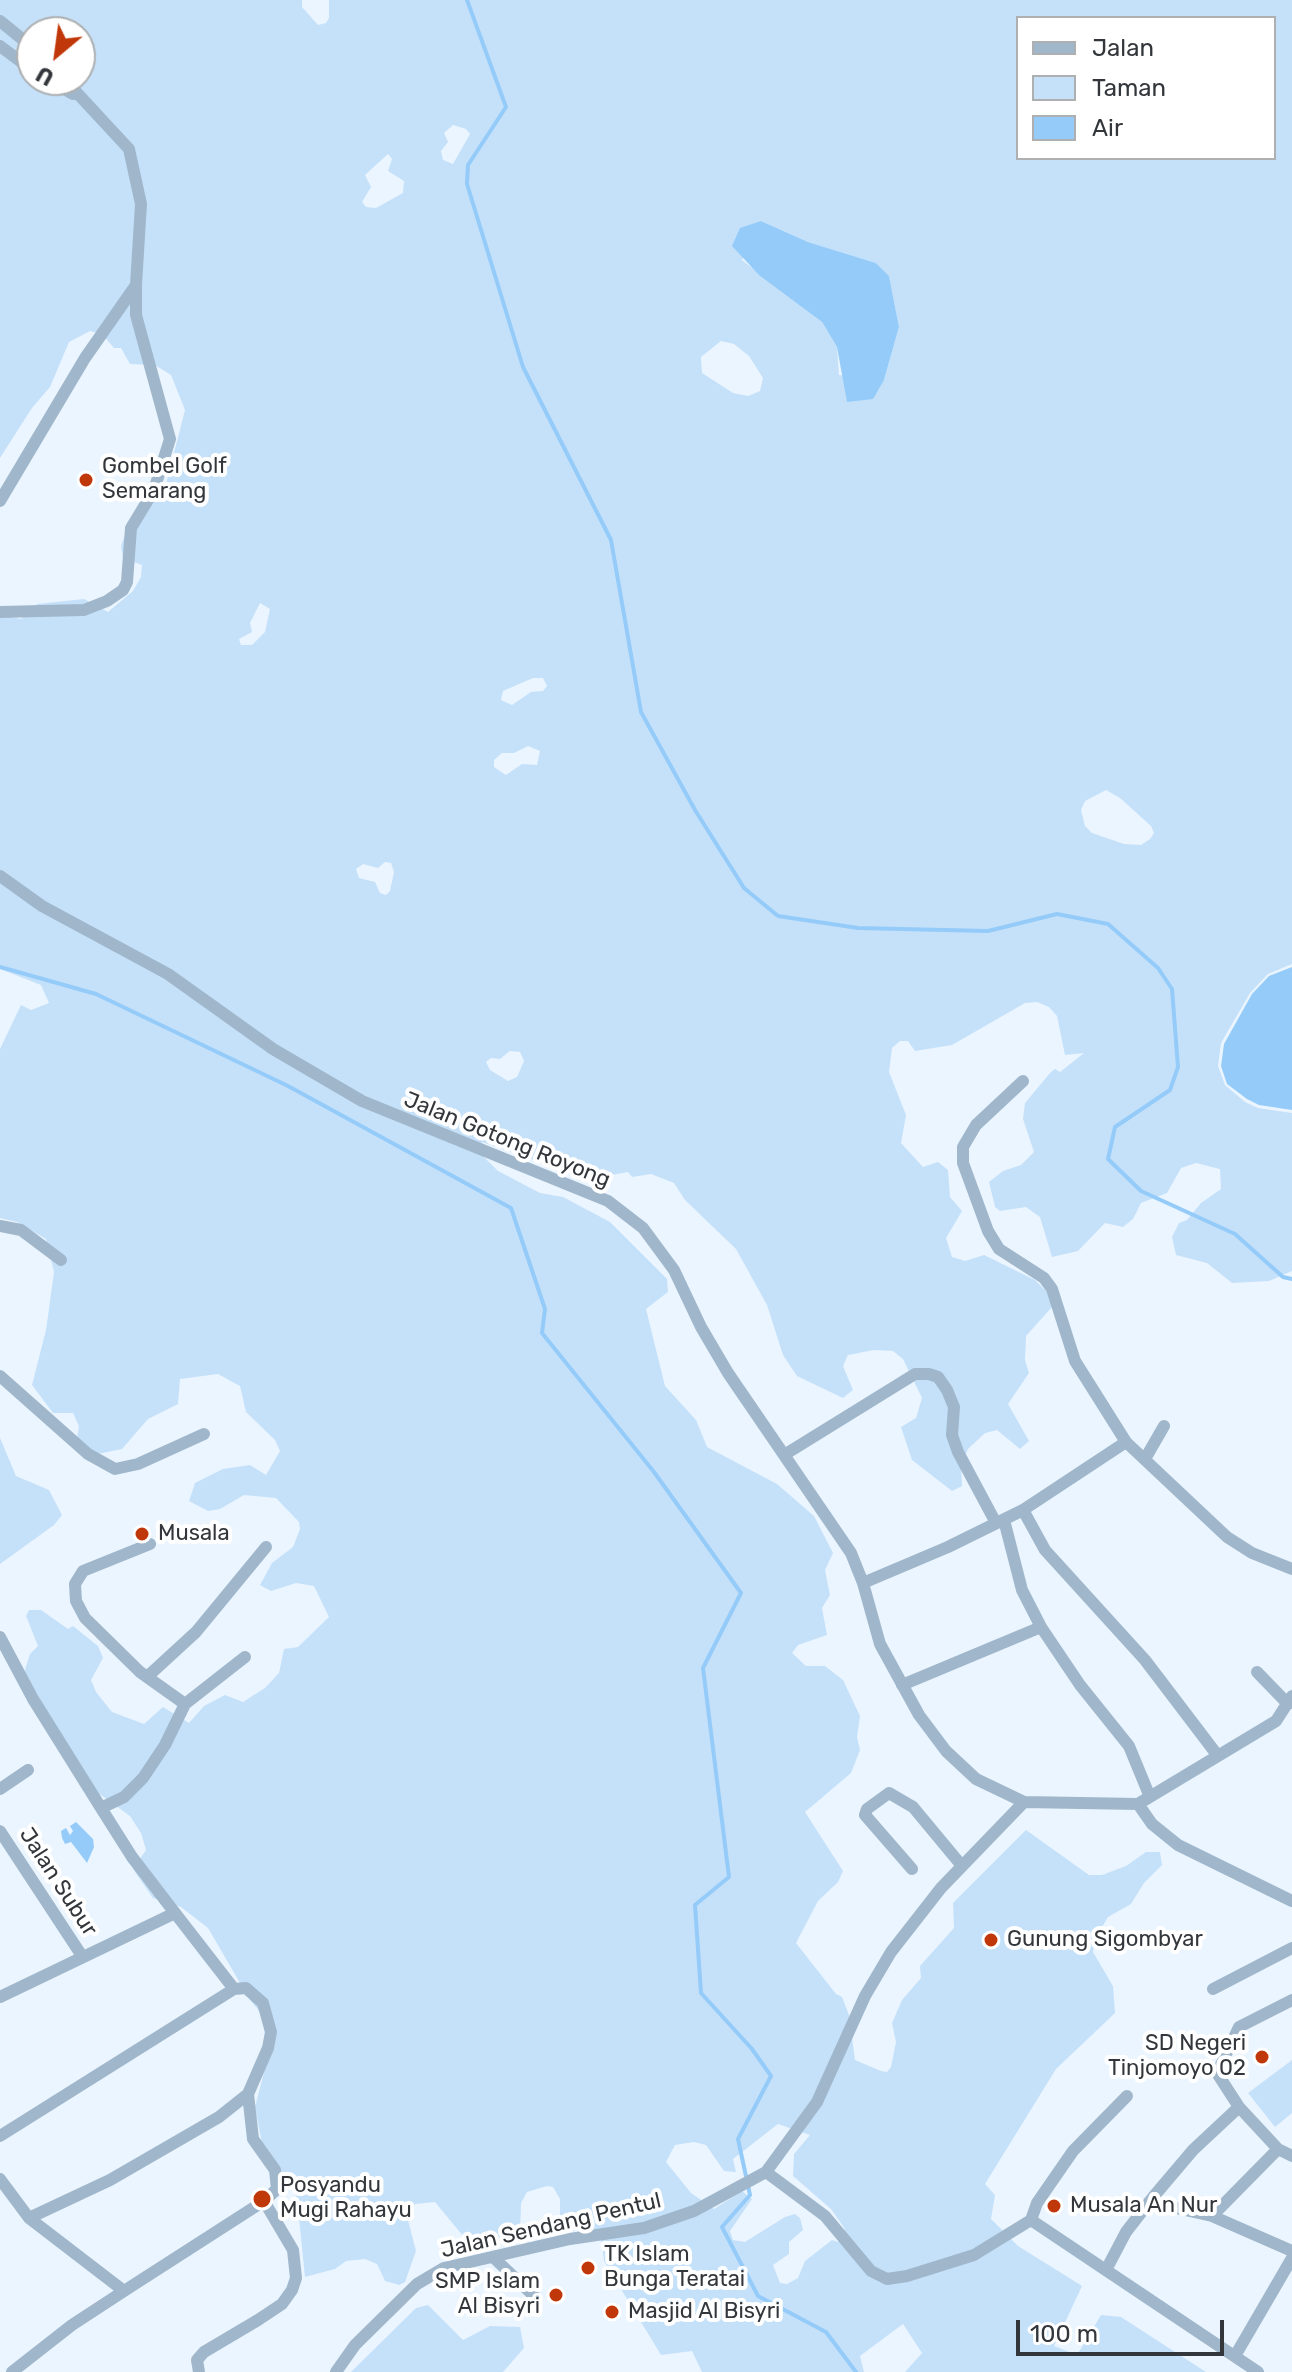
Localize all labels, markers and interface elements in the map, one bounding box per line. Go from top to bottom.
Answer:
north arrow [16,16,96,96]
legend [1016,16,1276,160]
text: Jalan [1092,34,1154,62]
text: U [32,60,59,91]
text: Taman [1092,74,1166,102]
text: Air [1092,114,1123,142]
place label: Gombel Golf Semarang [102,454,227,506]
marker: Gombel Golf Semarang [77,471,95,489]
street label: Jalan Gotong Royong [400,1087,614,1193]
place label: Musala [158,1521,230,1547]
marker: Musala [133,1525,151,1543]
street label: Jalan Subur [13,1823,103,1941]
place label: Gunung Sigombyar [1007,1927,1203,1953]
marker: Gunung Sigombyar [982,1931,1000,1949]
place label: SD Negeri Tinjomoyo 02 [1108,2031,1246,2082]
marker: SD Negeri Tinjomoyo 02 [1253,2048,1271,2066]
place label: Posyandu Mugi Rahayu [280,2173,412,2224]
marker: Posyandu Mugi Rahayu [251,2188,273,2210]
street label: Jalan Sendang Pentul [438,2188,664,2264]
place label: Musala An Nur [1070,2193,1217,2219]
marker: Musala An Nur [1045,2197,1063,2215]
place label: TK Islam Bunga Teratai [604,2242,745,2294]
marker: TK Islam Bunga Teratai [579,2259,597,2277]
place label: SMP Islam Al Bisyri [435,2269,540,2320]
marker: SMP Islam Al Bisyri [547,2286,565,2304]
place label: Masjid Al Bisyri [628,2299,780,2325]
marker: Masjid Al Bisyri [603,2303,621,2321]
scale bar [1020,2304,1228,2354]
text: 100 m [1030,2320,1098,2348]

